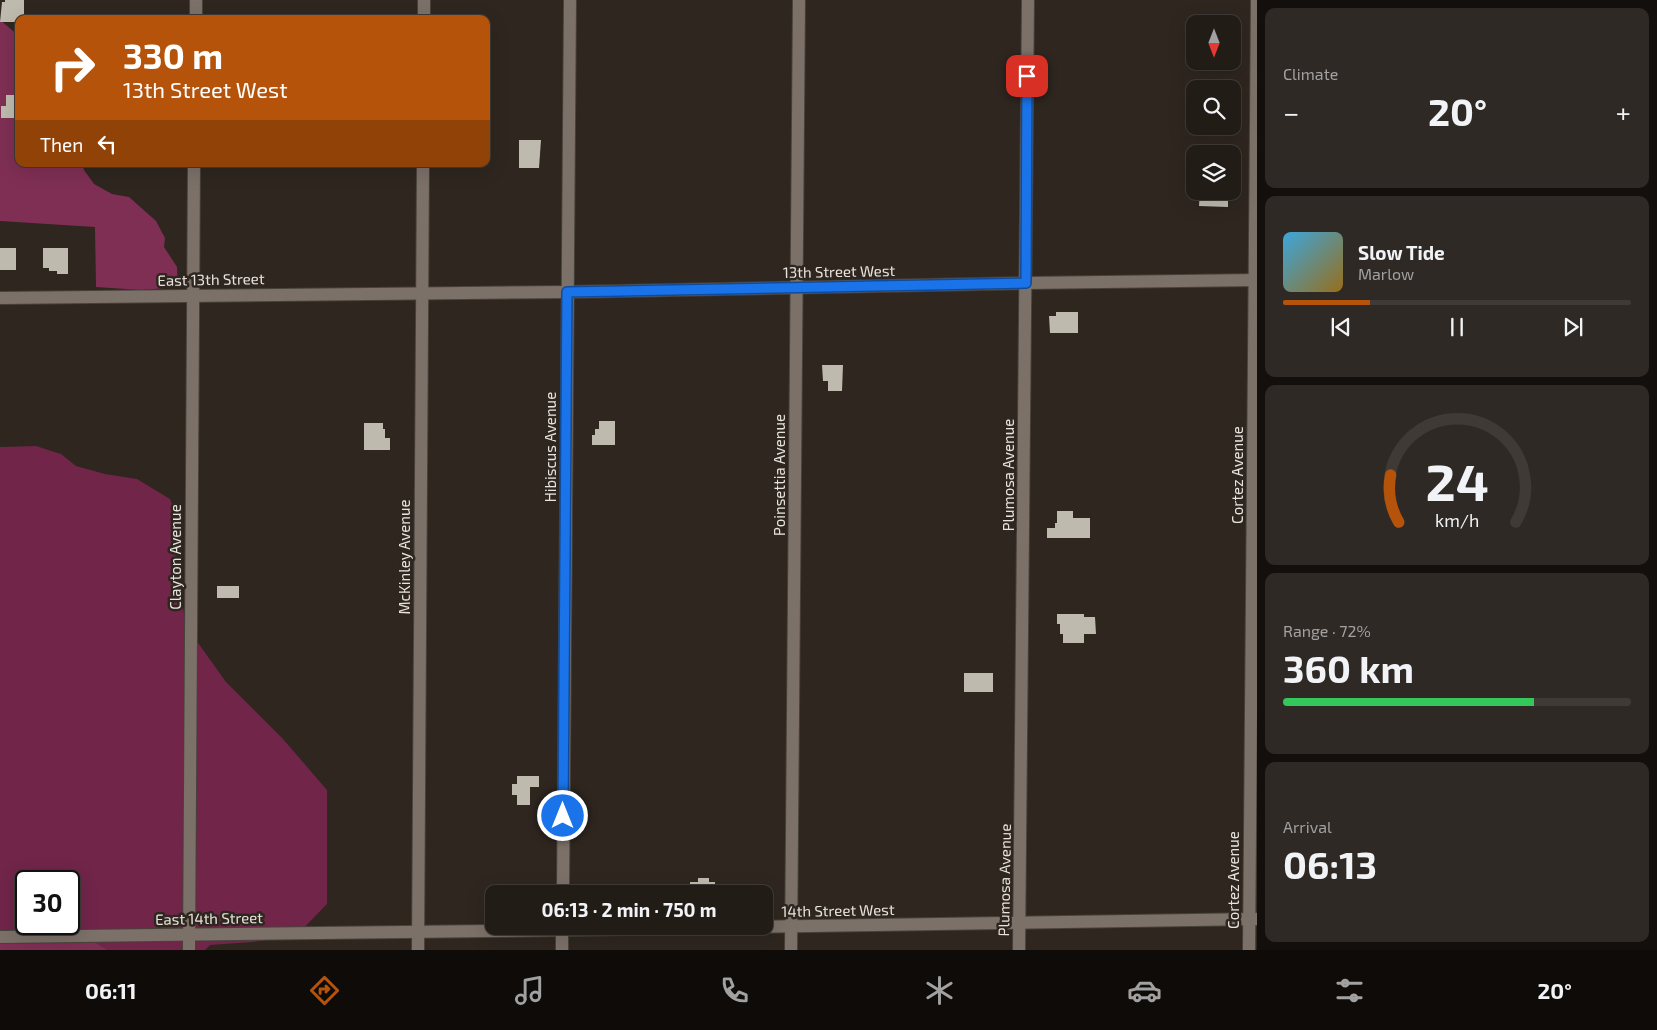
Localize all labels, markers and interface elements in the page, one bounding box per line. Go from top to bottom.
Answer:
north arrow [1186,15,1241,70]
map controls [1186,15,1241,200]
text: 330 m [123,34,223,76]
icon: right [40,35,105,100]
pin [1006,55,1048,97]
icon: arrive [1013,62,1041,90]
text: Climate [1283,64,1338,83]
text: 13th Street West [123,76,288,102]
button: search [1186,80,1241,135]
text: 20° [1428,88,1487,134]
text: − [1283,95,1299,129]
text: + [1616,95,1631,129]
icon: left [93,130,121,158]
text: Then [40,133,83,156]
button: layers [1186,145,1241,200]
text: Slow Tide [1358,241,1445,264]
street label: 13th Street West [783,261,896,281]
text: Marlow [1358,264,1414,283]
street label: East 13th Street [157,269,265,289]
icon: previous [1327,313,1355,341]
icon: pause [1443,313,1471,341]
icon: next [1559,313,1587,341]
street label: Hibiscus Avenue [541,392,559,502]
street label: Poinsettia Avenue [770,414,788,536]
street label: Plumosa Avenue [999,419,1017,531]
street label: Cortez Avenue [1228,426,1246,524]
text: 24 [1425,449,1489,511]
street label: McKinley Avenue [395,499,413,615]
street label: Clayton Avenue [166,504,184,610]
text: km/h [1435,509,1479,531]
text: Range · 72% [1283,621,1371,640]
text: 360 km [1283,645,1414,691]
position arrow [536,789,588,841]
text: Arrival [1283,817,1332,836]
street label: Plumosa Avenue [994,824,1014,936]
street label: Cortez Avenue [1224,831,1242,929]
text: 06:13 [1283,841,1377,887]
speed limit sign: 30 [15,870,80,935]
text: 06:13 · 2 min · 750 m [542,898,716,921]
street label: 14th Street West [781,900,895,920]
street label: East 14th Street [155,908,263,928]
icon: directions [307,973,342,1008]
icon: music [512,973,547,1008]
icon: phone [717,973,752,1008]
icon: climate [922,973,957,1008]
icon: car [1127,973,1162,1008]
icon: filters [1332,973,1367,1008]
text: 06:11 [85,977,137,1003]
text: 20° [1538,977,1572,1003]

